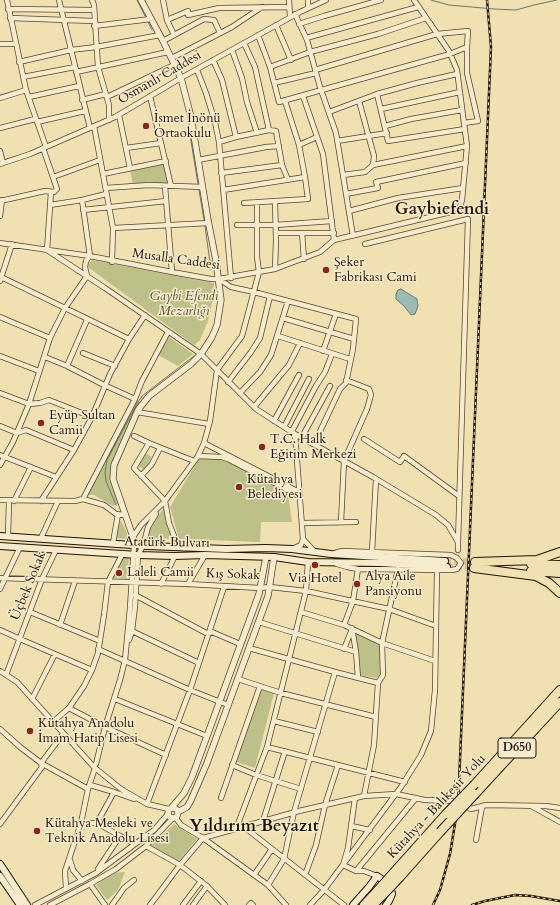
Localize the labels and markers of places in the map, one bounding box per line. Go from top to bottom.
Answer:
place label: İsmet İnönü Ortaokulu [154,111,221,142]
marker: İsmet İnönü Ortaokulu [141,121,151,131]
place label: Şeker Fabrikası Cami [334,255,417,286]
marker: Şeker Fabrikası Cami [321,265,331,275]
place label: Eyüp Sultan Camii [49,408,115,439]
marker: Eyüp Sultan Camii [36,418,46,428]
place label: T.C. Halk Eğitim Merkezi [270,432,356,463]
marker: T.C. Halk Eğitim Merkezi [257,442,267,452]
place label: Kütahya Belediyesi [247,472,302,503]
marker: Kütahya Belediyesi [234,482,244,492]
marker: Via Hotel [310,560,320,570]
place label: Laleli Camii [127,565,194,581]
marker: Laleli Camii [114,568,124,578]
place label: Alya Aile Pansiyonu [365,569,422,600]
place label: Via Hotel [288,571,342,587]
marker: Alya Aile Pansiyonu [352,579,362,589]
place label: Kütahya Anadolu İmam Hatip Lisesi [38,716,138,747]
marker: Kütahya Anadolu İmam Hatip Lisesi [25,726,35,736]
place label: Kütahya Mesleki ve Teknik Anadolu Lisesi [45,816,169,847]
marker: Kütahya Mesleki ve Teknik Anadolu Lisesi [32,826,42,836]

